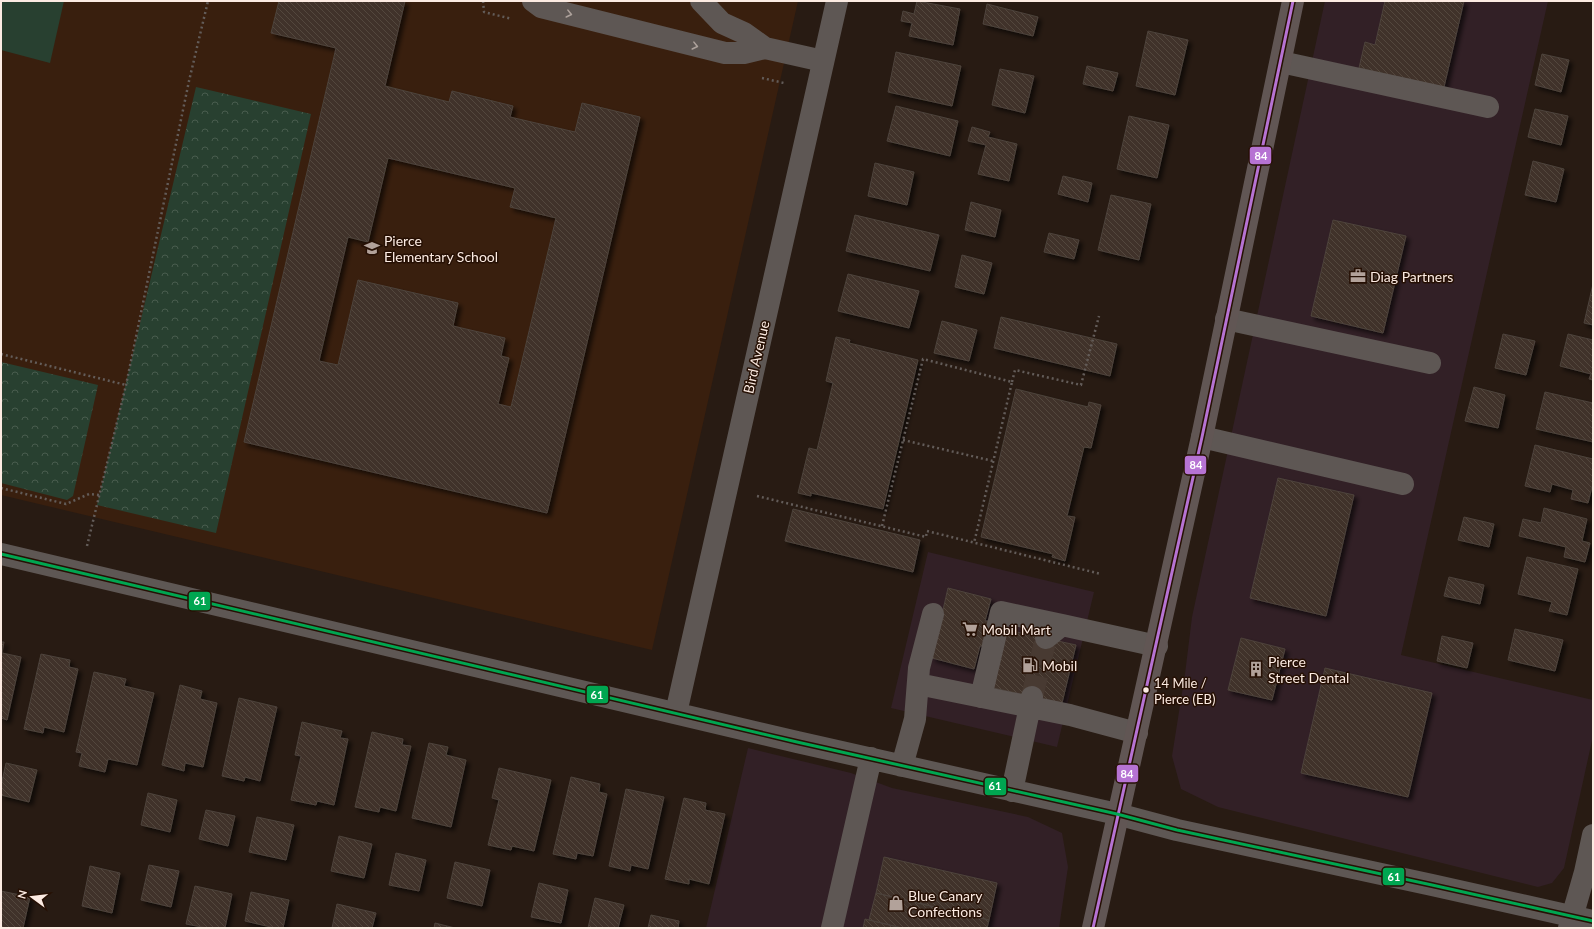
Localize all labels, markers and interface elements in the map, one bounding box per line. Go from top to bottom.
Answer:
one-way arrow [566,10,572,18]
one-way arrow [692,41,699,49]
line badge: 84 [1249,146,1272,165]
text: 84 [1255,149,1268,162]
place label: Pierce Elementary School [384,232,498,265]
school or university icon: Pierce Elementary School [363,239,381,257]
office icon: Diag Partners [1349,267,1367,285]
place label: Diag Partners [1370,268,1453,285]
street label: Bird Avenue [739,319,773,395]
line badge: 84 [1184,455,1207,475]
text: 84 [1190,458,1203,471]
line badge: 61 [188,591,211,611]
text: 61 [194,594,206,607]
supermarket icon: Mobil Mart [961,620,979,638]
place label: Mobil Mart [982,621,1051,638]
place label: Pierce Street Dental [1268,653,1349,686]
fuel station icon: Mobil [1021,656,1039,674]
place label: Mobil [1042,657,1077,674]
building icon: Pierce Street Dental [1247,660,1265,678]
place label: 14 Mile / Pierce (EB) [1154,675,1215,707]
line badge: 61 [586,685,609,704]
marker: 14 Mile / Pierce (EB) [1141,685,1151,695]
text: 61 [591,688,603,701]
line badge: 84 [1116,764,1139,783]
text: 84 [1121,767,1134,780]
line badge: 61 [984,777,1007,796]
text: 61 [989,779,1001,792]
line badge: 61 [1382,867,1405,886]
text: 61 [1388,870,1400,883]
north arrow [12,877,52,917]
place label: Blue Canary Confections [908,887,983,920]
text: N [14,889,29,900]
shop icon: Blue Canary Confections [887,894,905,912]

